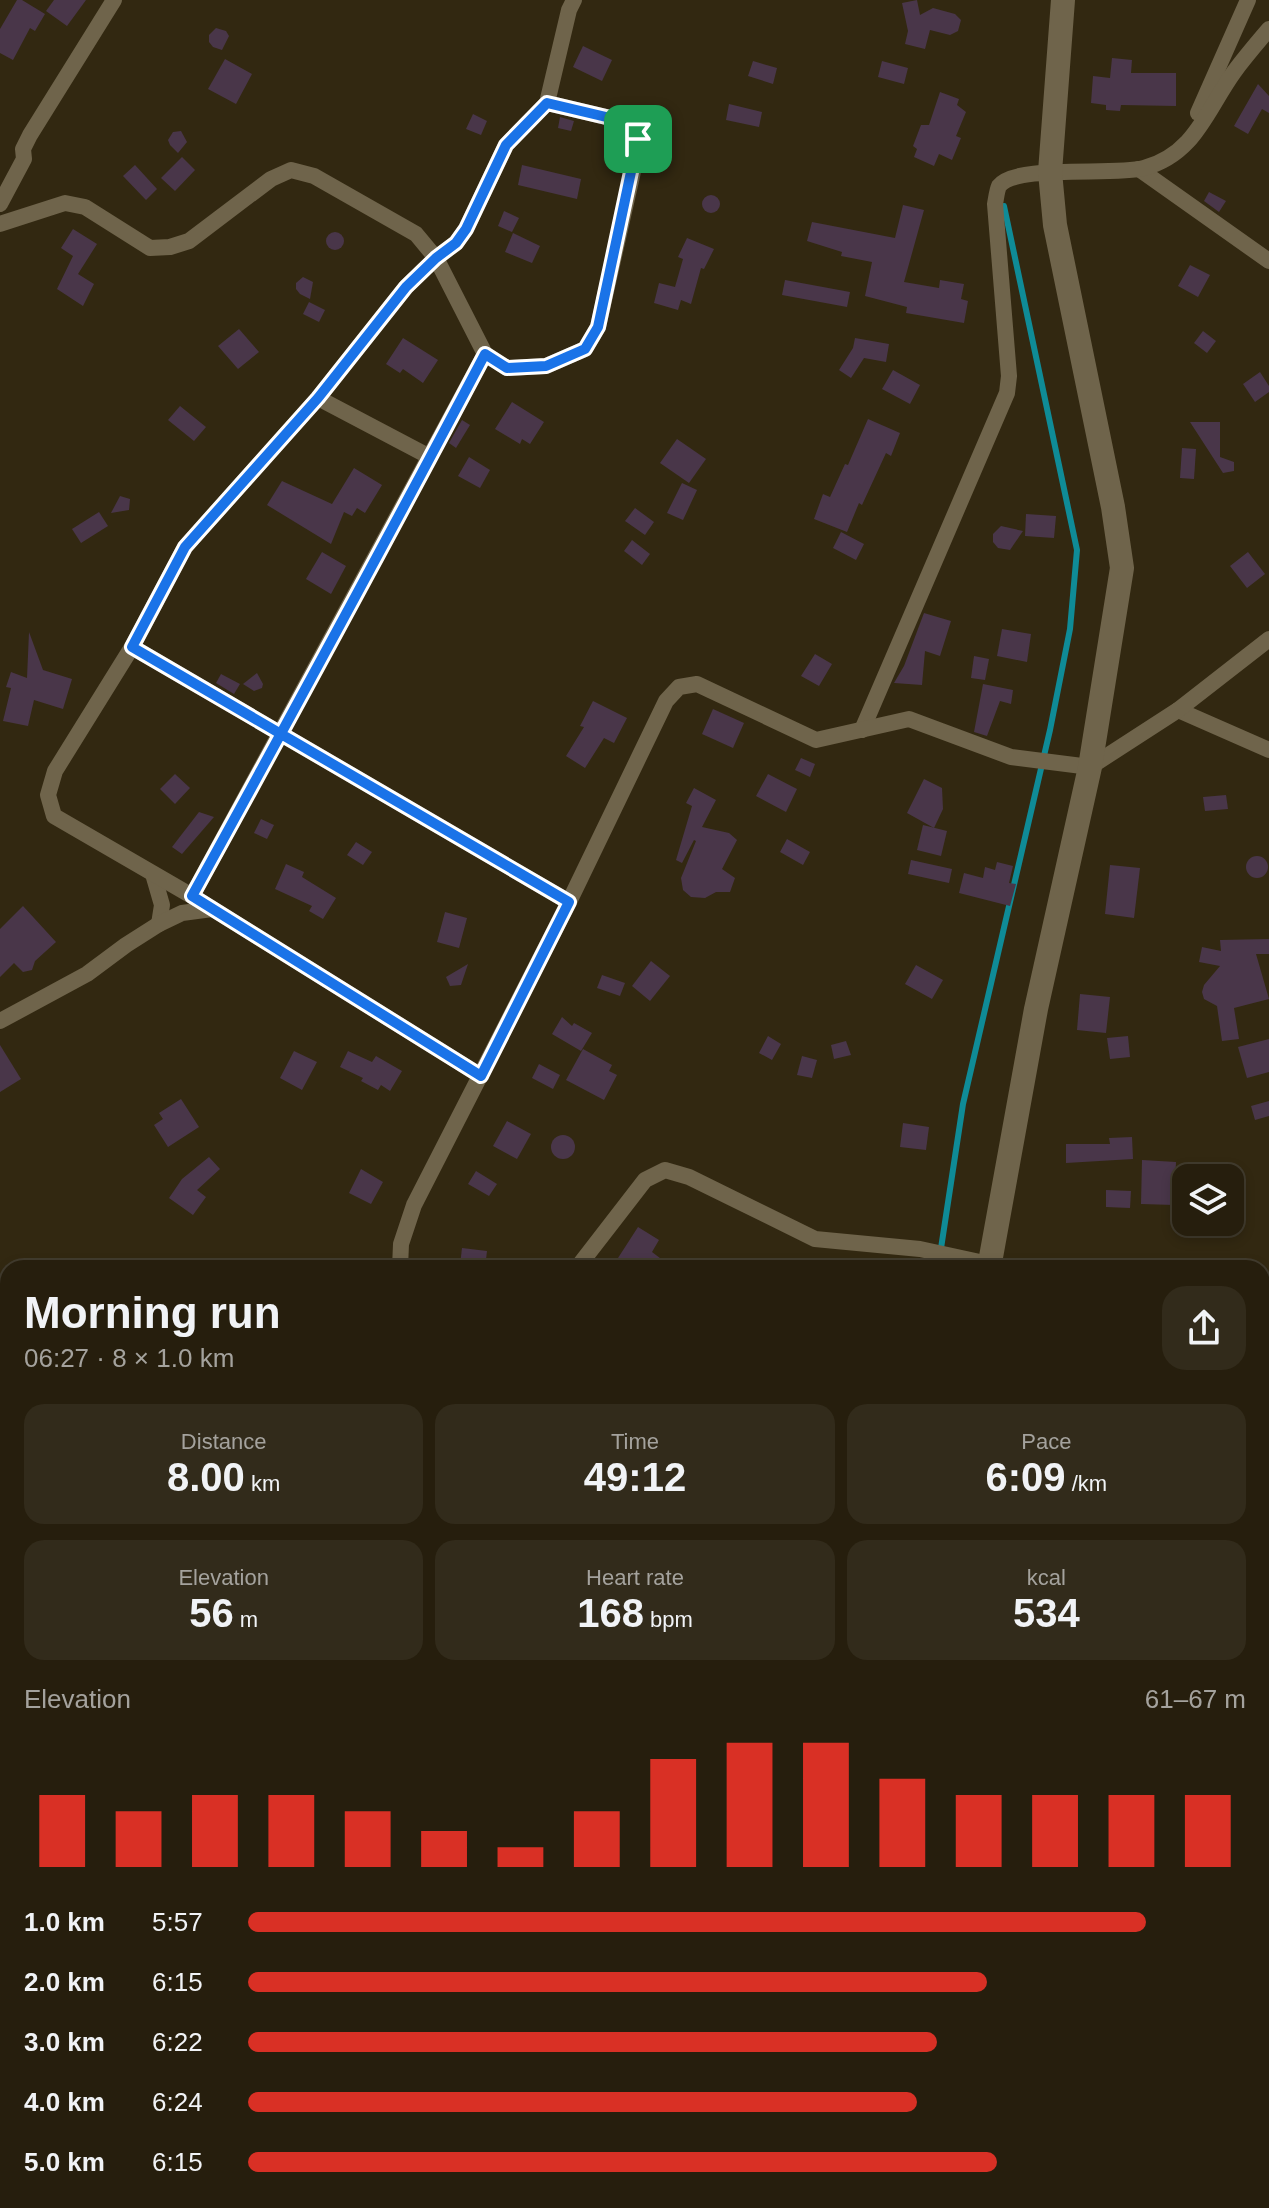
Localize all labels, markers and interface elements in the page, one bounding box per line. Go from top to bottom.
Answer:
pin [604,105,672,173]
icon: arrive [616,117,660,161]
map controls [1172,1164,1244,1236]
button: layers [1172,1164,1244,1236]
button: share [1162,1286,1246,1370]
text: Morning run [24,1288,281,1337]
text: 06:27 · 8 × 1.0 km [24,1343,234,1373]
text: Distance [181,1429,266,1454]
text: Time [611,1429,659,1454]
text: Pace [1021,1429,1071,1454]
text: 8.00 [167,1455,245,1499]
text: 49:12 [584,1455,686,1499]
text: 6:09 [986,1455,1066,1499]
text: km [245,1471,280,1496]
text: /km [1066,1471,1107,1496]
text: Elevation [178,1565,269,1590]
text: Heart rate [586,1565,684,1590]
text: kcal [1027,1565,1066,1590]
text: 56 [189,1591,234,1635]
text: 168 [577,1591,644,1635]
text: 534 [1013,1591,1080,1635]
text: m [234,1607,258,1632]
text: bpm [644,1607,693,1632]
text: Elevation [24,1684,131,1714]
text: 61–67 m [1145,1684,1246,1714]
text: 1.0 km [24,1907,105,1937]
text: 5:57 [152,1907,203,1937]
text: 2.0 km [24,1967,105,1997]
text: 6:15 [152,1967,203,1997]
text: 3.0 km [24,2027,105,2057]
text: 6:22 [152,2027,203,2057]
text: 4.0 km [24,2087,105,2117]
text: 6:24 [152,2087,203,2117]
text: 5.0 km [24,2147,105,2177]
text: 6:15 [152,2147,203,2177]

